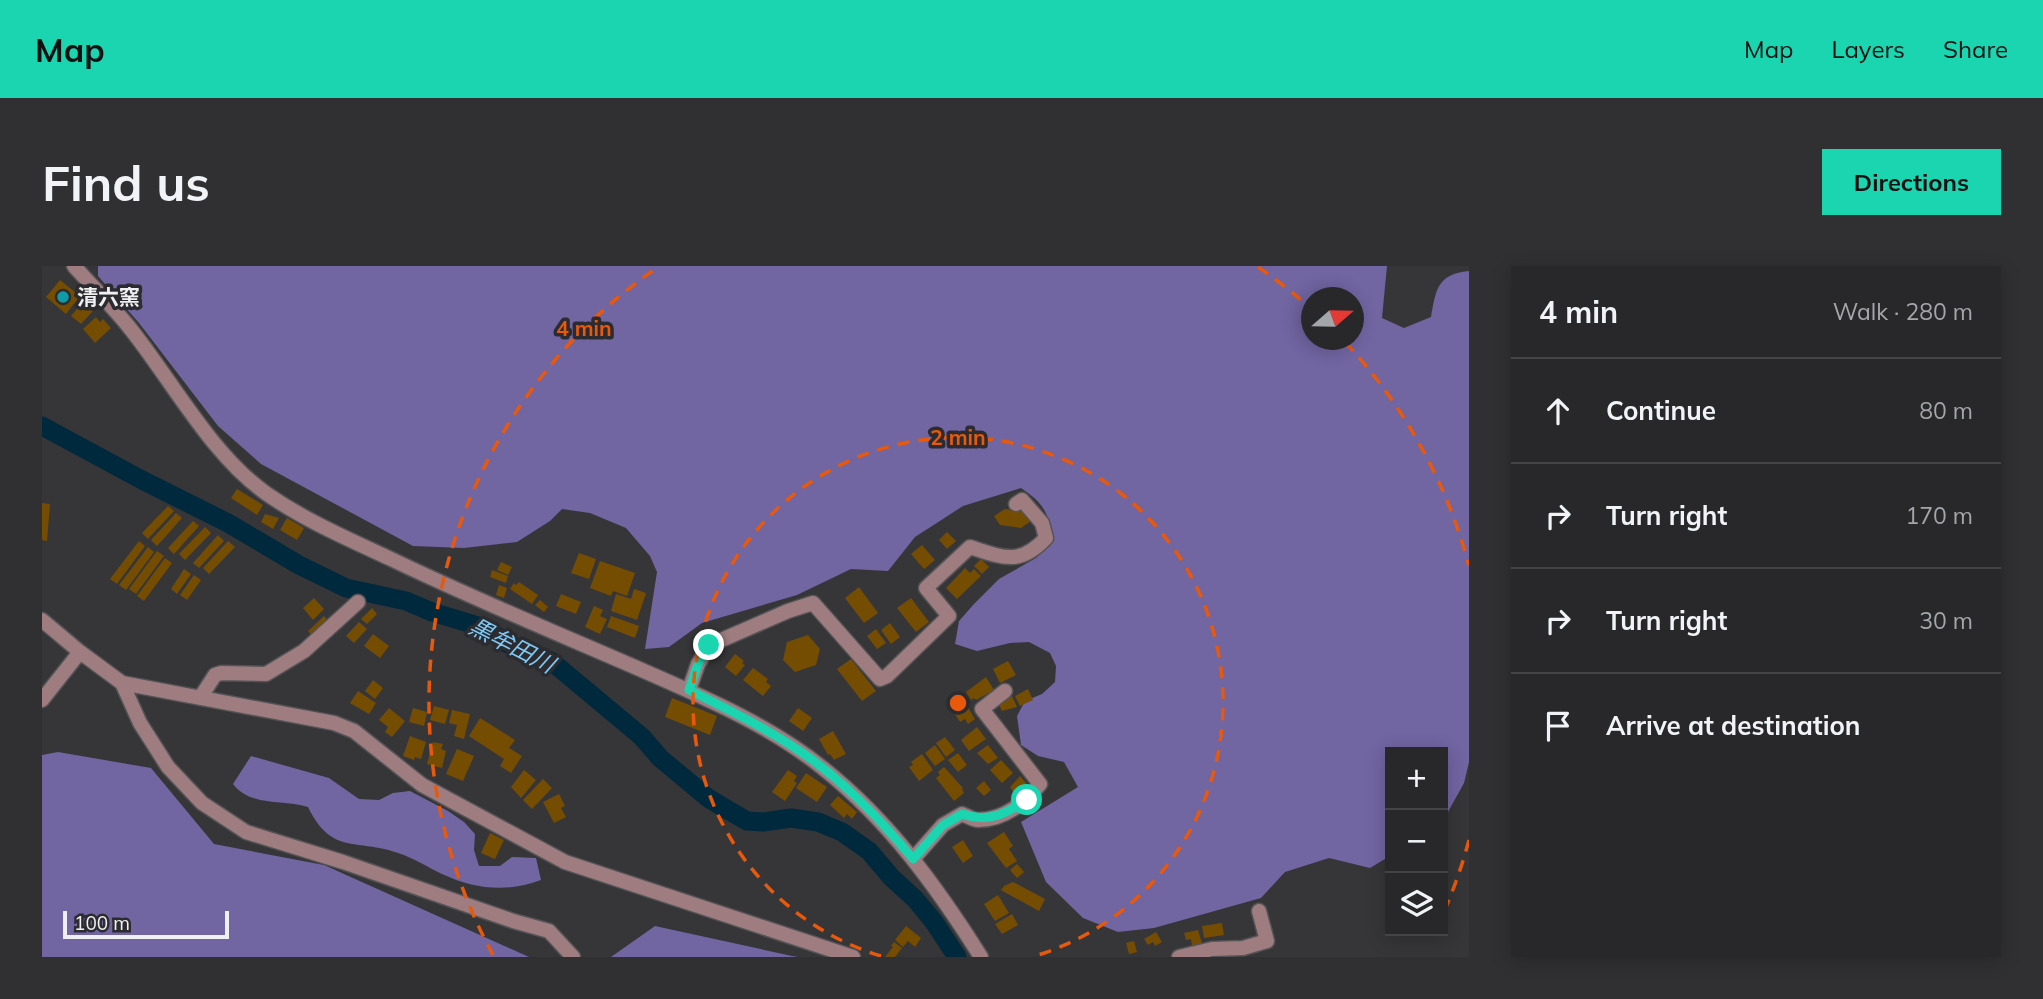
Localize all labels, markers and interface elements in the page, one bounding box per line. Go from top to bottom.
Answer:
text: Map [35,29,105,70]
text: Map [1744,34,1793,64]
text: Layers [1831,34,1905,64]
text: Share [1943,34,2008,64]
button: Directions [1822,149,2001,215]
text: Find us [42,152,210,213]
place label: 清六窯 [77,284,140,310]
north arrow [1301,287,1364,350]
marker: 清六窯 [55,289,71,305]
text: 4 min [1539,293,1618,331]
text: Walk · 280 m [1833,297,1973,326]
text: 4 min [556,315,612,341]
icon: ahead [1539,392,1577,430]
text: Continue [1606,394,1716,427]
text: 80 m [1919,396,1973,425]
text: 2 min [930,424,986,450]
icon: right [1539,497,1577,535]
text: Turn right [1606,499,1727,532]
text: 170 m [1905,501,1973,530]
icon: right [1539,602,1577,640]
text: Turn right [1606,604,1727,637]
text: 30 m [1919,606,1973,635]
water label: 黒牟田川 [464,611,562,680]
route end [693,629,724,660]
centre of rings [946,691,970,715]
icon: arrive [1539,707,1577,745]
text: Arrive at destination [1606,709,1861,742]
map controls [1385,747,1448,936]
button: + [1385,747,1448,810]
route start [1011,784,1042,815]
button: − [1385,810,1448,873]
button: layers [1385,873,1448,936]
scale bar [63,908,229,940]
text: 100 m [74,911,130,935]

